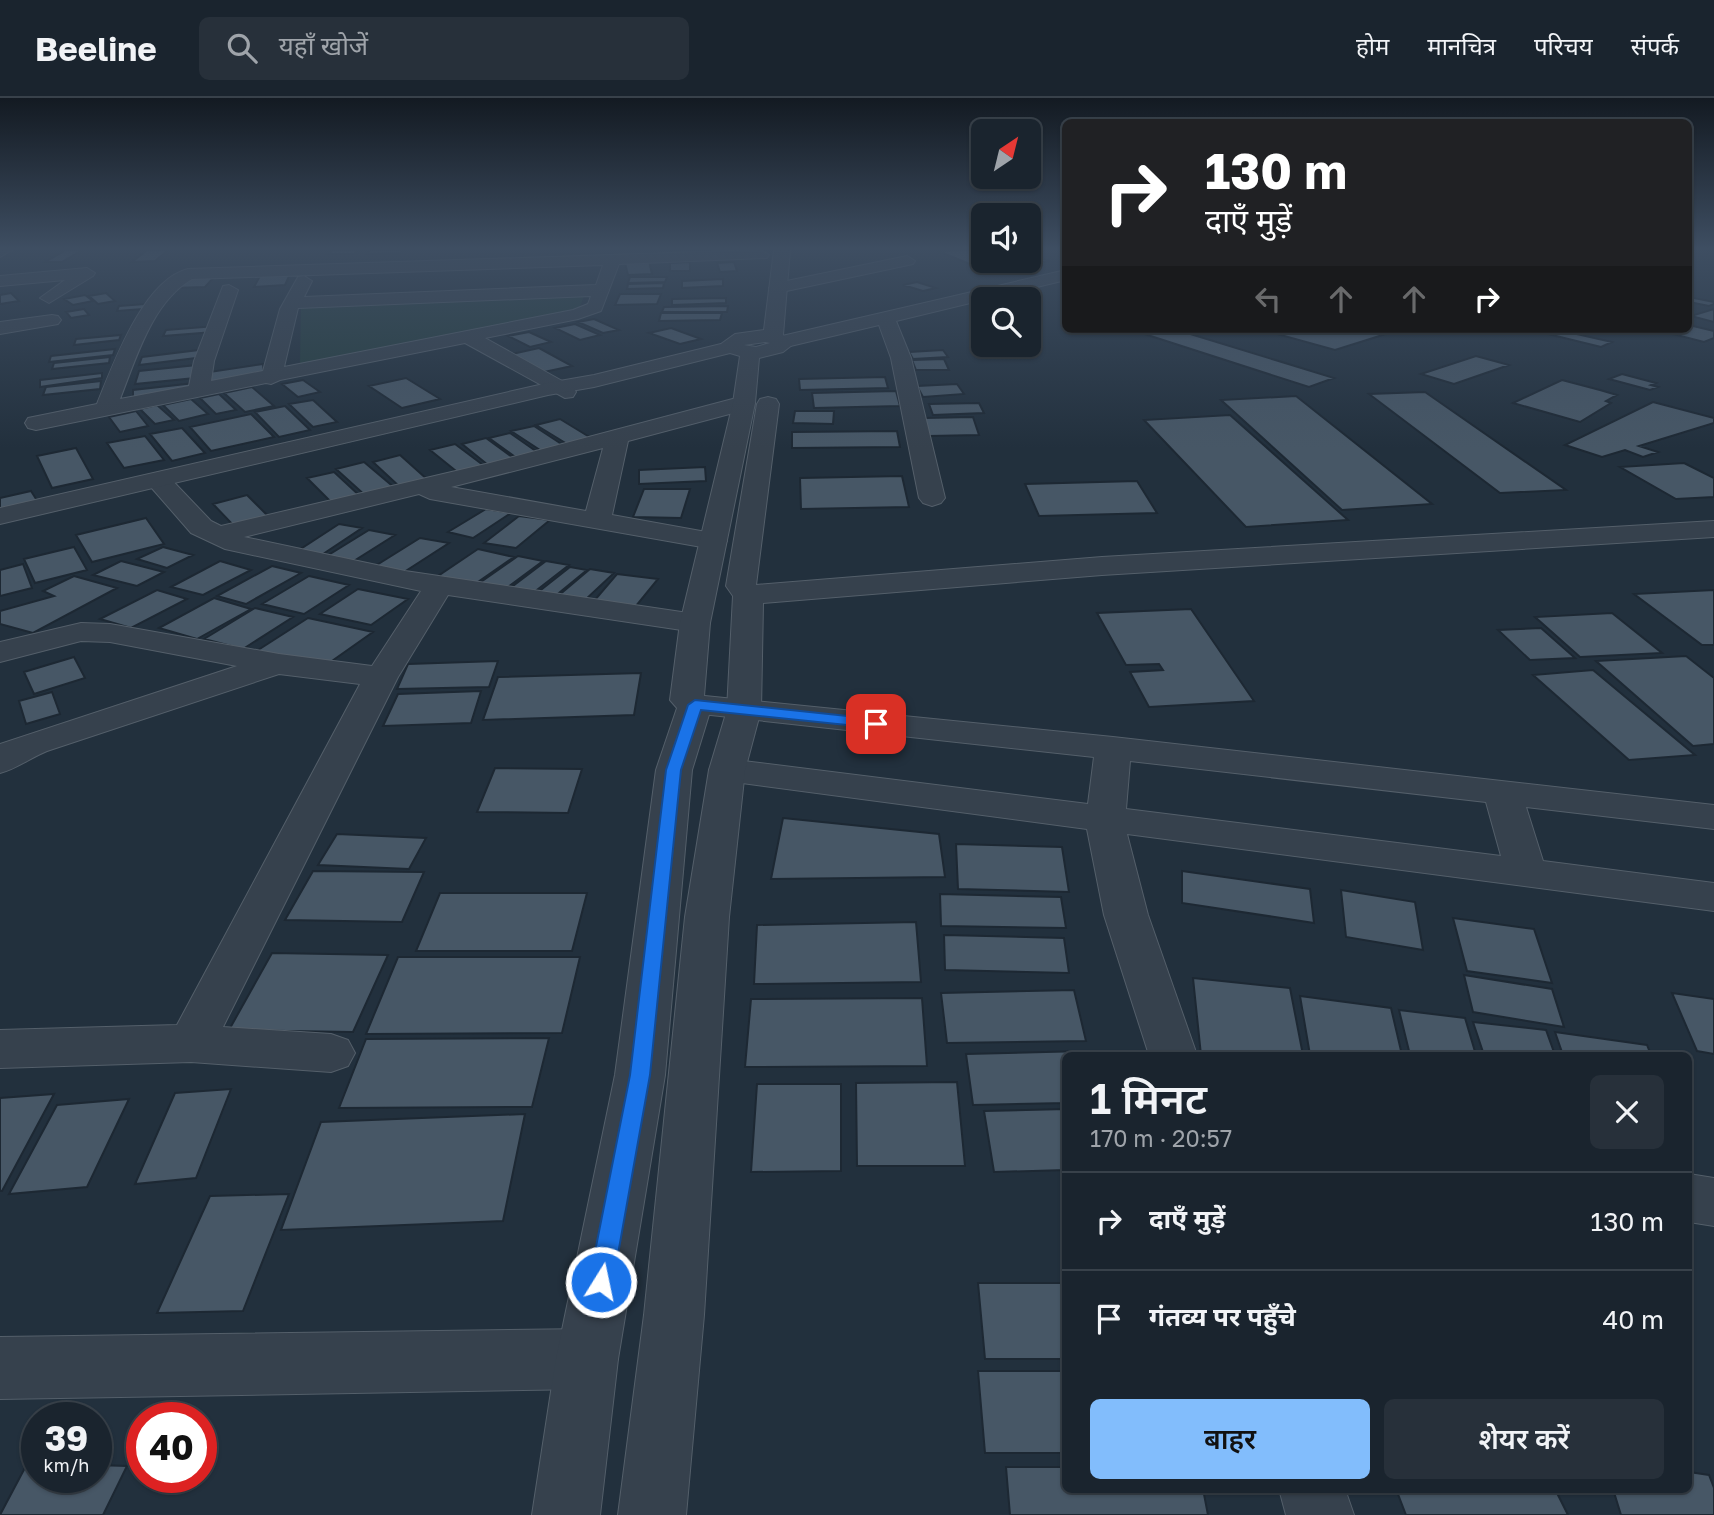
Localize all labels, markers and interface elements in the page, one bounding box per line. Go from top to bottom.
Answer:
search box [199,17,689,80]
text: Beeline [35,29,157,68]
icon: search [223,29,261,67]
text: यहाँ खोजें [279,30,368,61]
text: होम [1356,31,1389,60]
text: मानचित्र [1427,31,1496,60]
text: परिचय [1534,31,1593,60]
text: संपर्क [1631,31,1679,60]
north arrow [971,119,1041,189]
map controls [971,119,1041,357]
text: 130 m [1205,141,1347,200]
icon: right [1090,147,1181,238]
text: दाएँ मुड़ें [1205,201,1292,239]
button: sound [971,203,1041,273]
icon: left [1249,280,1287,318]
icon: ahead [1322,280,1360,318]
icon: ahead [1395,280,1433,318]
icon: right [1468,280,1506,318]
button: search [971,287,1041,357]
pin [846,694,906,754]
icon: arrive [857,705,895,743]
text: 1 मिनट [1090,1073,1207,1123]
button: close [1590,1075,1664,1149]
text: 170 m · 20:57 [1090,1124,1232,1152]
icon: right [1090,1202,1128,1240]
text: दाएँ मुड़ें [1149,1203,1225,1234]
text: 130 m [1591,1206,1664,1237]
position arrow [564,1245,638,1319]
icon: arrive [1090,1300,1128,1338]
text: गंतव्य पर पहुँचे [1149,1301,1296,1332]
text: 40 m [1603,1304,1664,1335]
button: बाहर [1090,1399,1370,1479]
button: शेयर करें [1384,1399,1664,1479]
speed limit sign: 40 [126,1402,217,1493]
text: 39 [45,1417,88,1459]
text: km/h [44,1454,89,1476]

